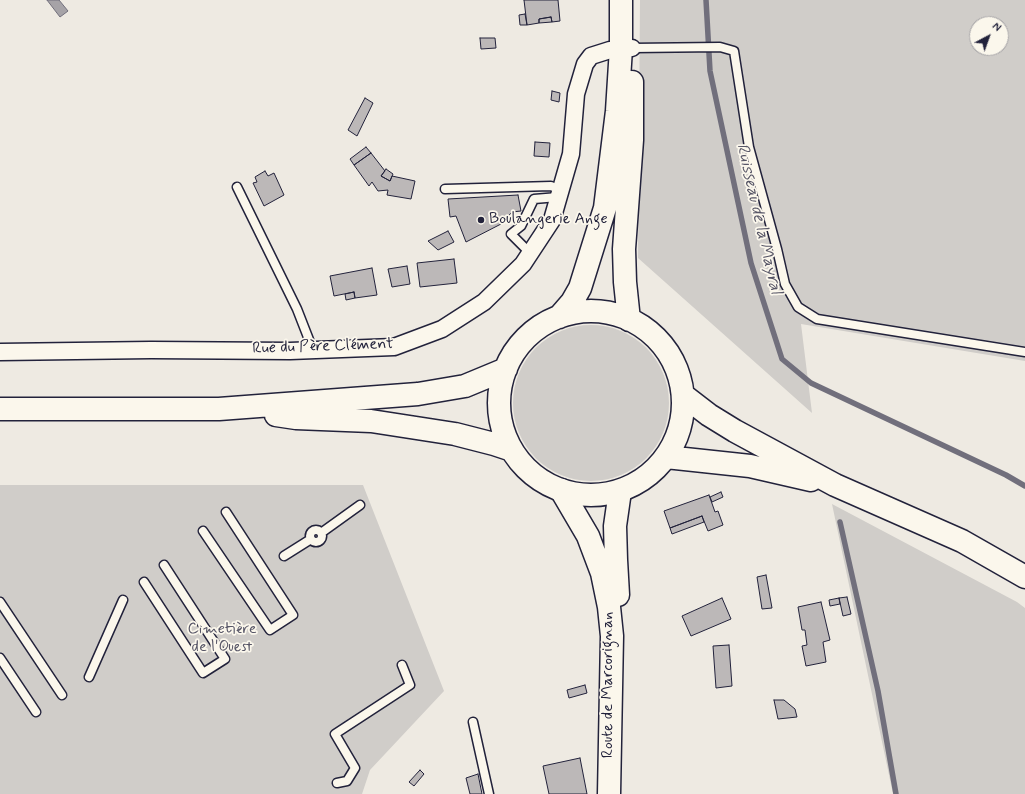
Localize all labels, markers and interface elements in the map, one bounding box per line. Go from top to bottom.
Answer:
north arrow [969,16,1009,56]
text: N [989,20,1004,35]
water label: Ruisseau de la Mayral [731,142,785,296]
place label: Boulangerie Ange [489,210,608,230]
marker: Boulangerie Ange [476,215,486,225]
street label: Rue du Père Clément [252,335,394,359]
street label: Route de Marcorignan [599,612,619,758]
park label: Cimetière de l'Ouest [187,620,257,658]

